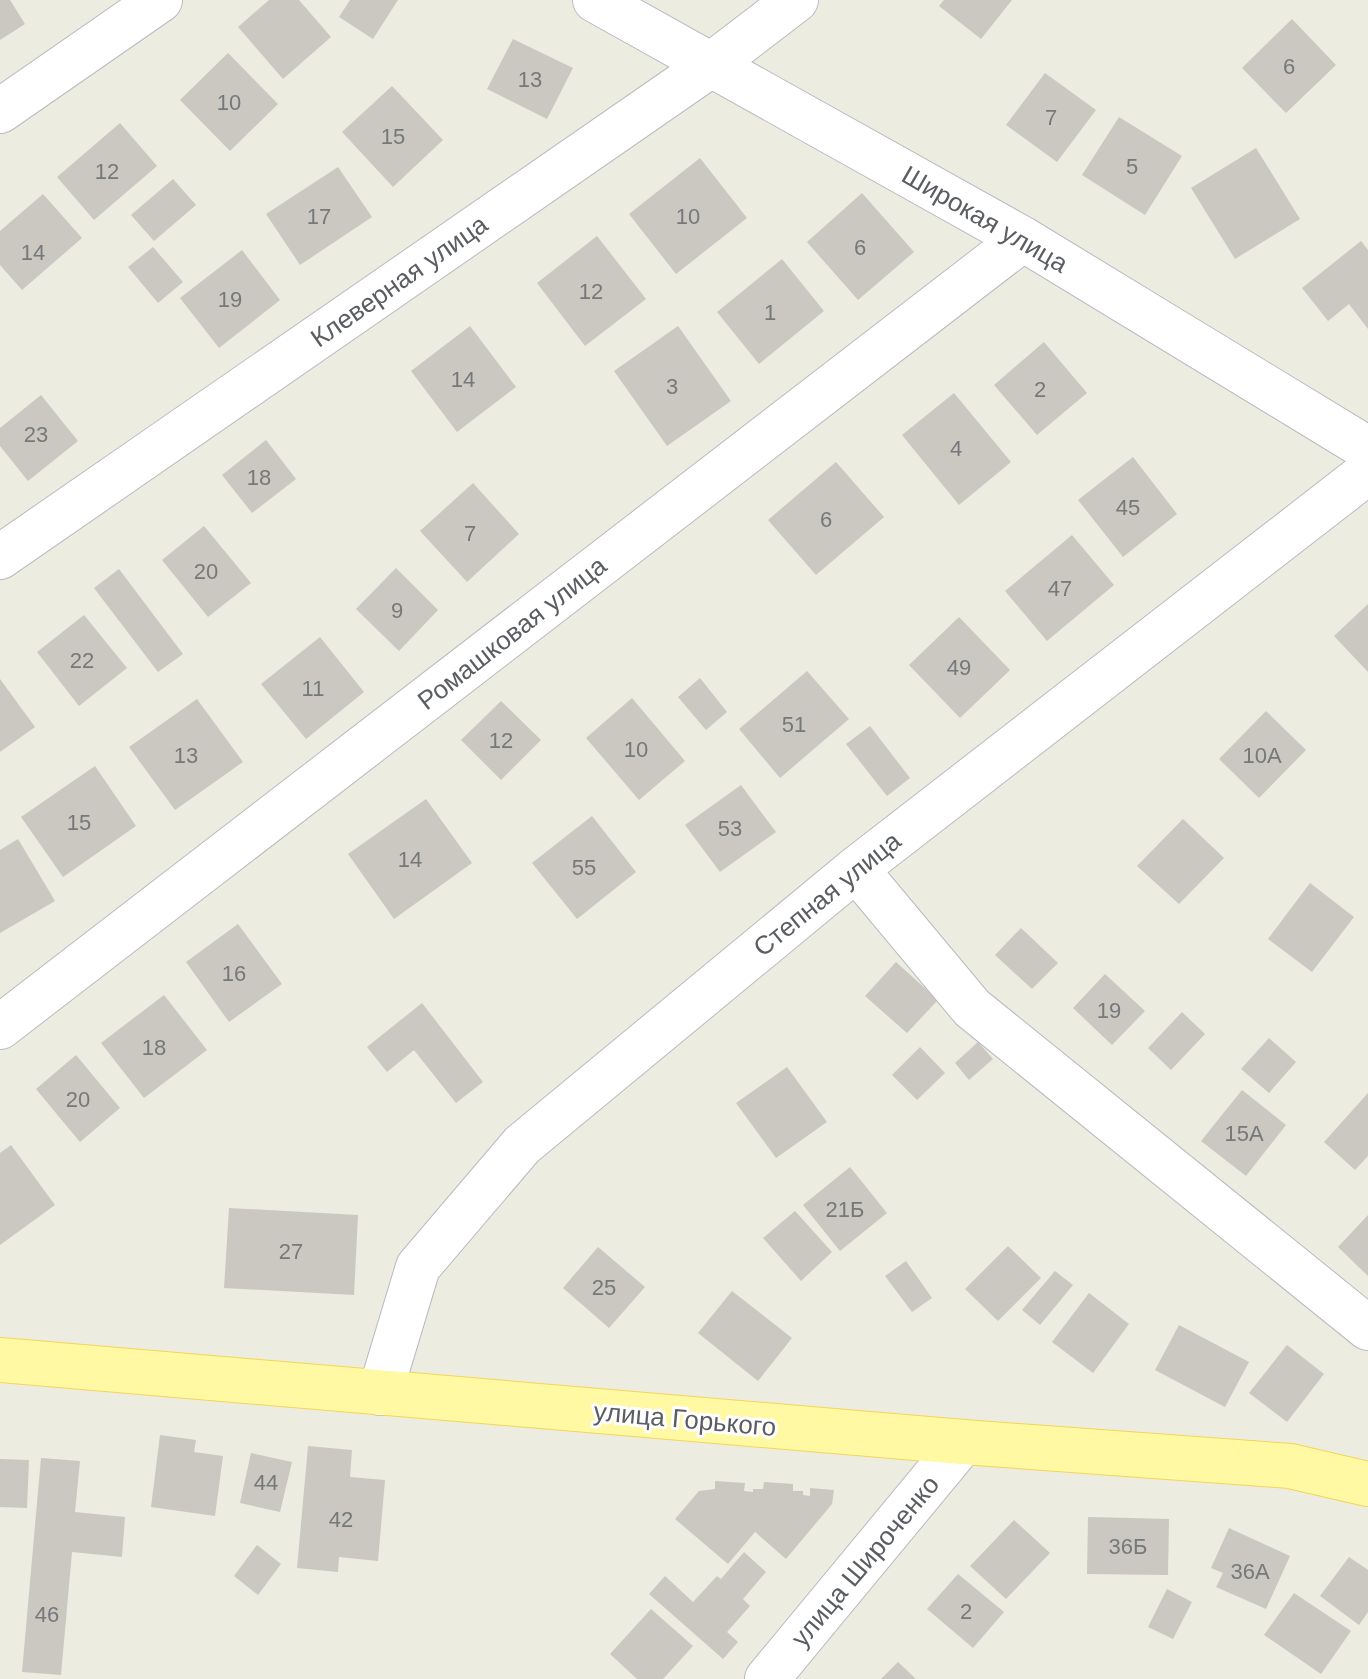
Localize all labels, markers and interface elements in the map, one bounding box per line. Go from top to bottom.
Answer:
house number: 6 [1283,54,1295,79]
house number: 13 [518,67,542,92]
house number: 10 [217,90,241,115]
house number: 7 [1045,105,1057,130]
house number: 15 [381,124,405,149]
house number: 5 [1126,154,1138,179]
house number: 12 [95,159,119,184]
street label: Широкая улица [897,159,1074,279]
house number: 17 [307,204,331,229]
house number: 10 [676,204,700,229]
street label: Клеверная улица [305,209,494,353]
house number: 6 [854,235,866,260]
house number: 14 [21,240,45,265]
house number: 12 [579,279,603,304]
house number: 19 [218,287,242,312]
house number: 1 [764,300,776,325]
house number: 14 [451,367,475,392]
house number: 3 [666,374,678,399]
house number: 2 [1034,377,1046,402]
house number: 23 [24,422,48,447]
house number: 4 [950,436,962,461]
house number: 18 [247,465,271,490]
house number: 45 [1116,495,1140,520]
house number: 6 [820,507,832,532]
house number: 7 [464,521,476,546]
street label: Ромашковая улица [412,550,613,716]
house number: 20 [194,559,218,584]
house number: 47 [1048,576,1072,601]
house number: 9 [391,598,403,623]
house number: 22 [70,648,94,673]
house number: 49 [947,655,971,680]
house number: 11 [302,676,324,701]
house number: 51 [782,712,806,737]
house number: 12 [489,728,513,753]
house number: 10 [624,737,648,762]
house number: 13 [174,743,198,768]
house number: 10А [1242,743,1282,768]
house number: 15 [67,810,91,835]
house number: 53 [718,816,742,841]
street label: Степная улица [747,825,907,962]
house number: 14 [398,847,422,872]
house number: 55 [572,855,596,880]
house number: 16 [222,961,246,986]
house number: 19 [1097,998,1121,1023]
house number: 18 [142,1035,166,1060]
house number: 20 [66,1087,90,1112]
house number: 15А [1224,1121,1264,1146]
house number: 21Б [826,1197,864,1222]
house number: 27 [279,1239,303,1264]
house number: 25 [592,1275,616,1300]
street label: улица Горького [593,1396,777,1442]
street label: улица Широченко [785,1469,945,1653]
house number: 44 [254,1470,278,1495]
house number: 42 [329,1507,353,1532]
house number: 36Б [1109,1534,1147,1559]
house number: 36А [1230,1559,1270,1584]
house number: 2 [960,1599,972,1624]
house number: 46 [35,1602,59,1627]

